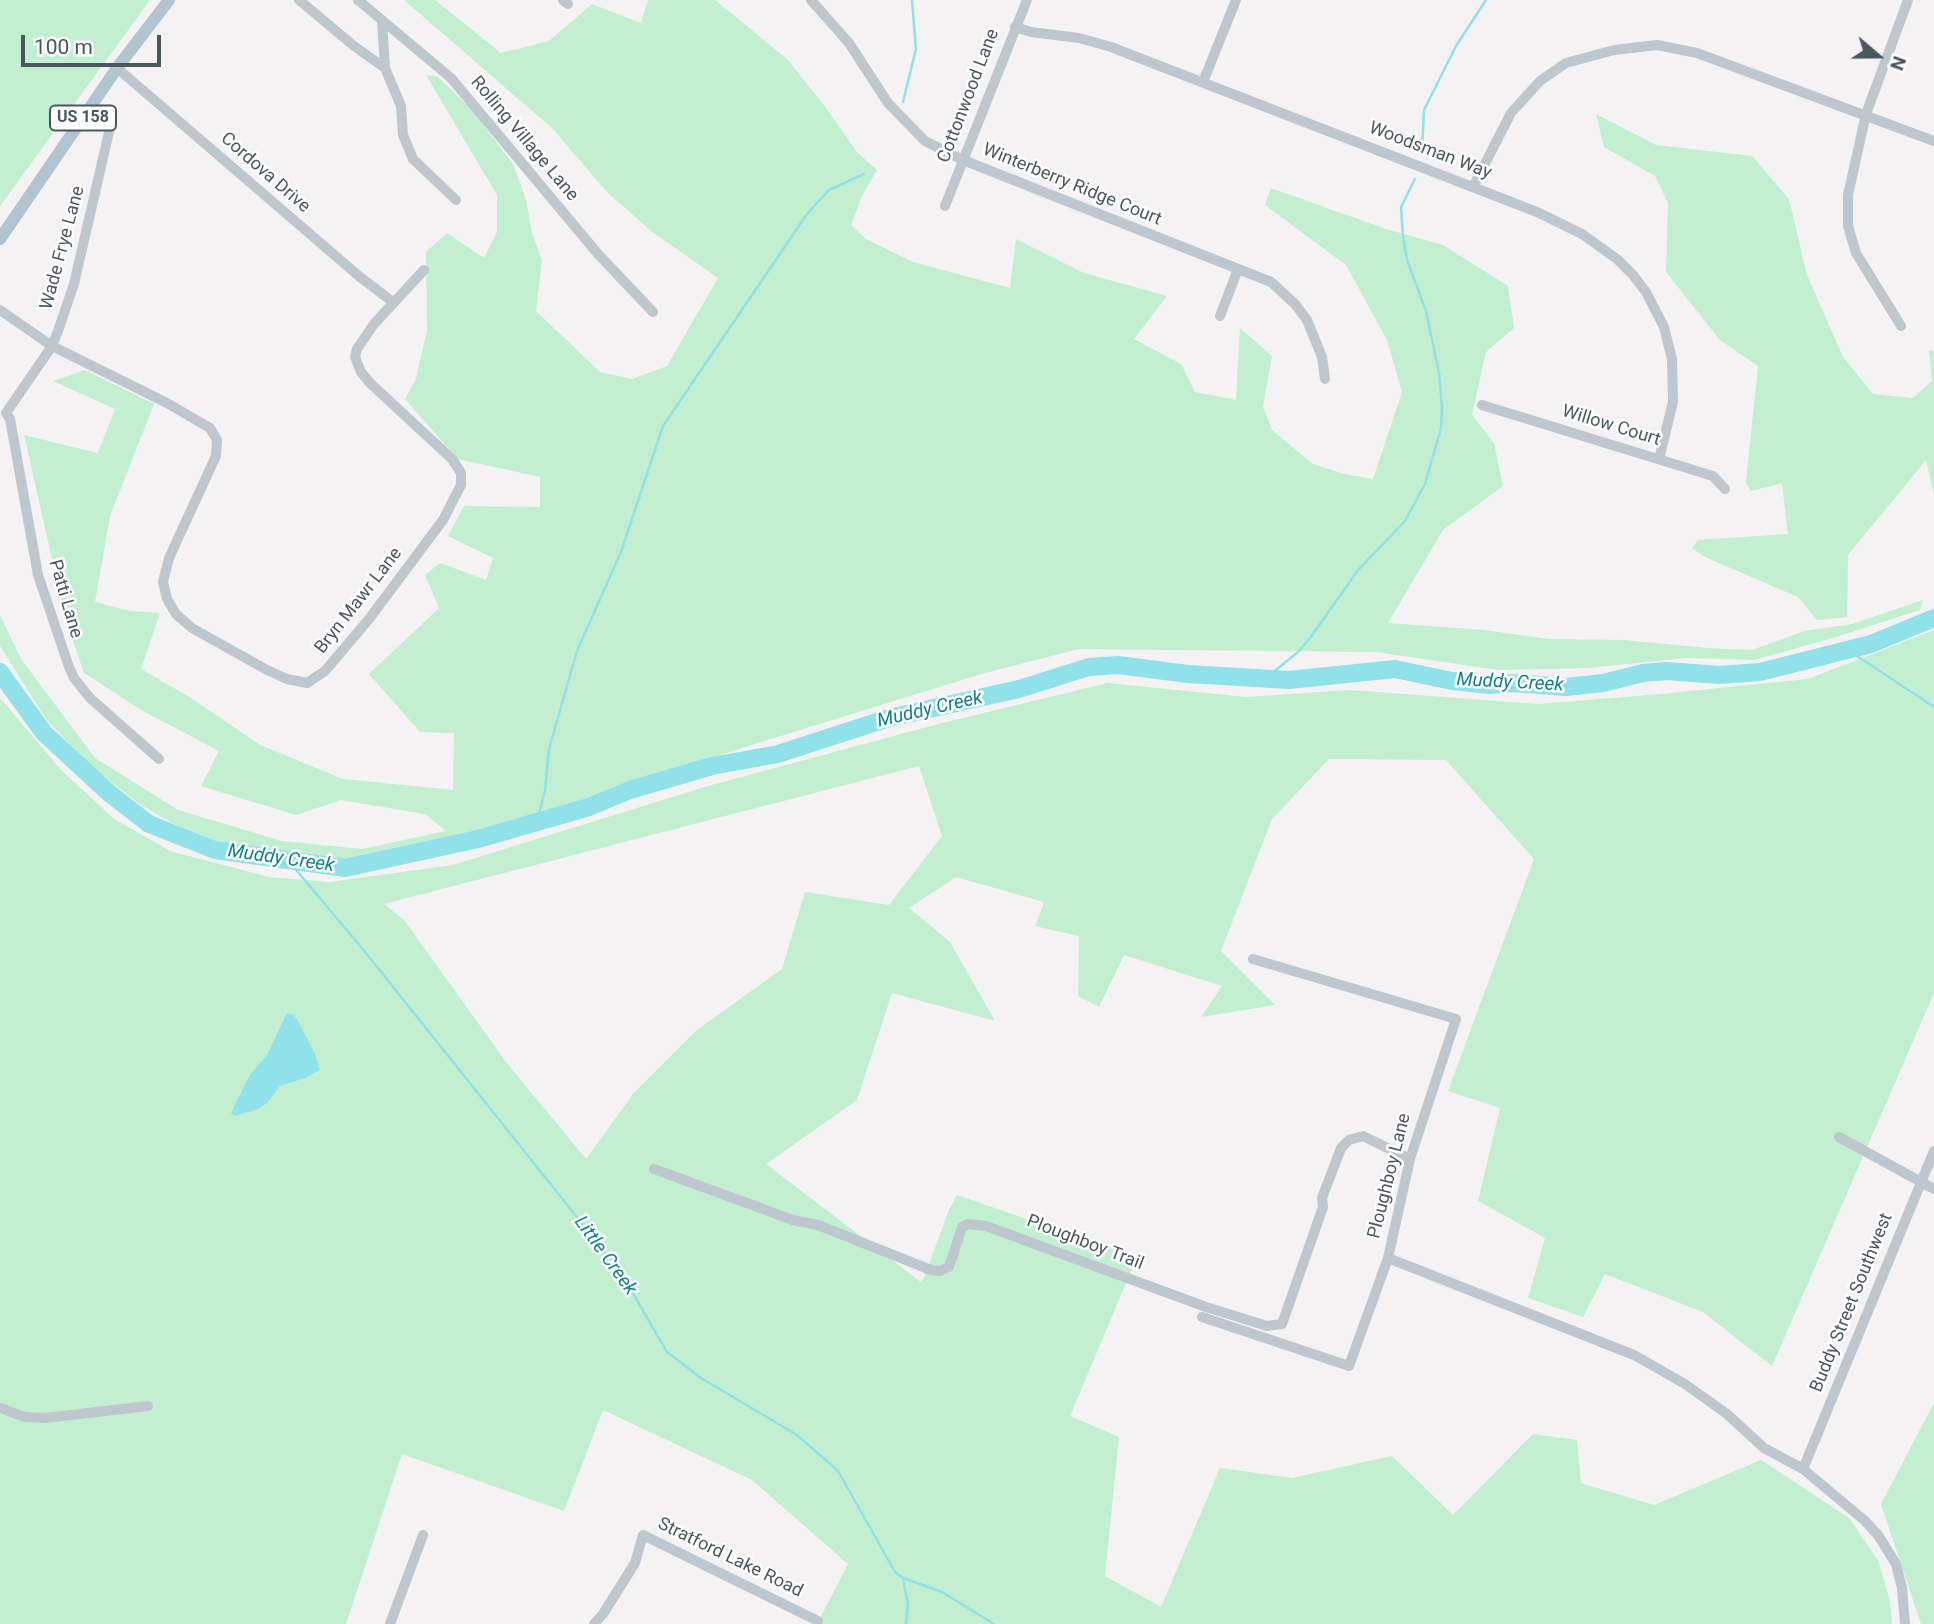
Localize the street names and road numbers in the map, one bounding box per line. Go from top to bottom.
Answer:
street label: Cottonwood Lane [934,26,1004,166]
street label: Rolling Village Lane [465,72,583,206]
road number: US 158 [50,106,116,130]
street label: Woodsman Way [1366,118,1494,184]
street label: Cordova Drive [216,128,314,218]
street label: Winterberry Ridge Court [979,139,1165,231]
street label: Wade Frye Lane [36,184,90,312]
street label: Willow Court [1559,401,1663,451]
street label: Bryn Mawr Lane [311,544,407,658]
street label: Patti Lane [44,557,86,641]
street label: Ploughboy Lane [1364,1111,1416,1241]
street label: Buddy Street Southwest [1806,1210,1898,1396]
street label: Ploughboy Trail [1023,1211,1147,1275]
street label: Stratford Lake Road [654,1513,806,1603]

